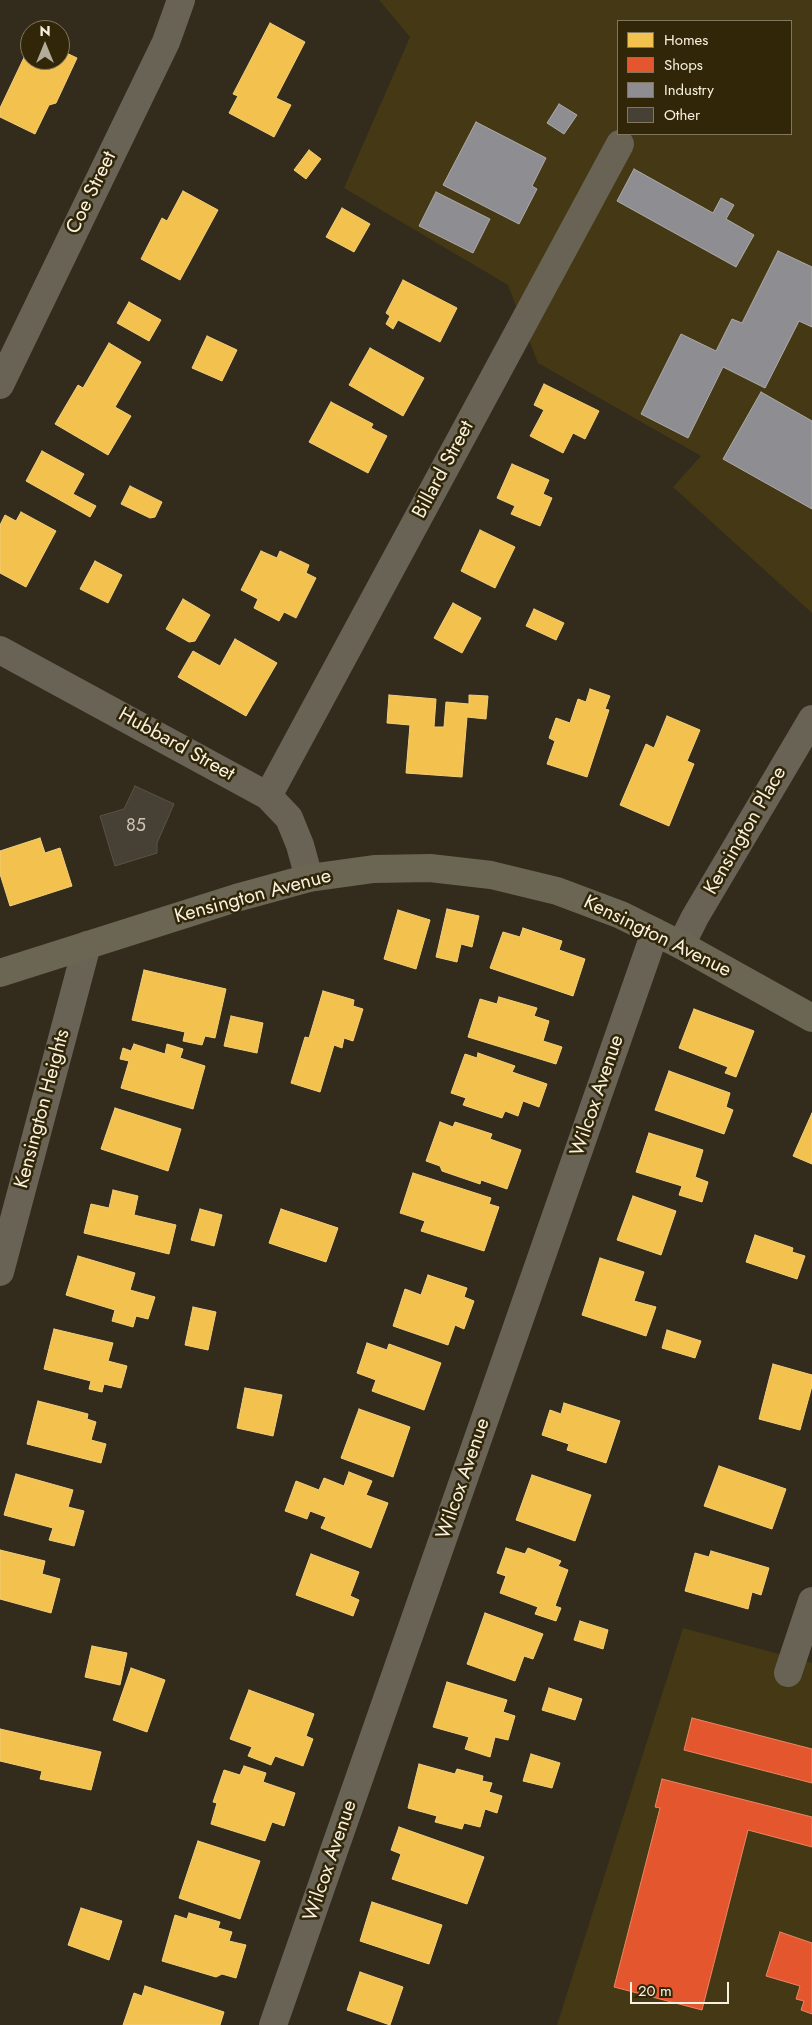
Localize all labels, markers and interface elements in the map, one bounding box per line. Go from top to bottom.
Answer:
north arrow [20,20,70,70]
legend [617,20,792,135]
text: N [39,21,51,41]
text: Homes [664,29,708,51]
text: Shops [664,54,703,76]
text: Industry [664,79,714,101]
text: Other [664,104,700,126]
street label: Coe Street [62,148,122,238]
street label: Billard Street [408,417,480,523]
street label: Hubbard Street [114,703,238,787]
street label: Kensington Place [700,763,792,899]
house number: 85 [126,816,146,838]
street label: Kensington Avenue [172,865,334,929]
street label: Kensington Avenue [579,891,735,983]
street label: Kensington Heights [10,1027,76,1191]
street label: Wilcox Avenue [566,1032,630,1160]
street label: Wilcox Avenue [432,1415,496,1543]
street label: Wilcox Avenue [299,1797,363,1925]
scale bar [632,1972,731,2004]
text: 20 m [638,1980,672,2002]

